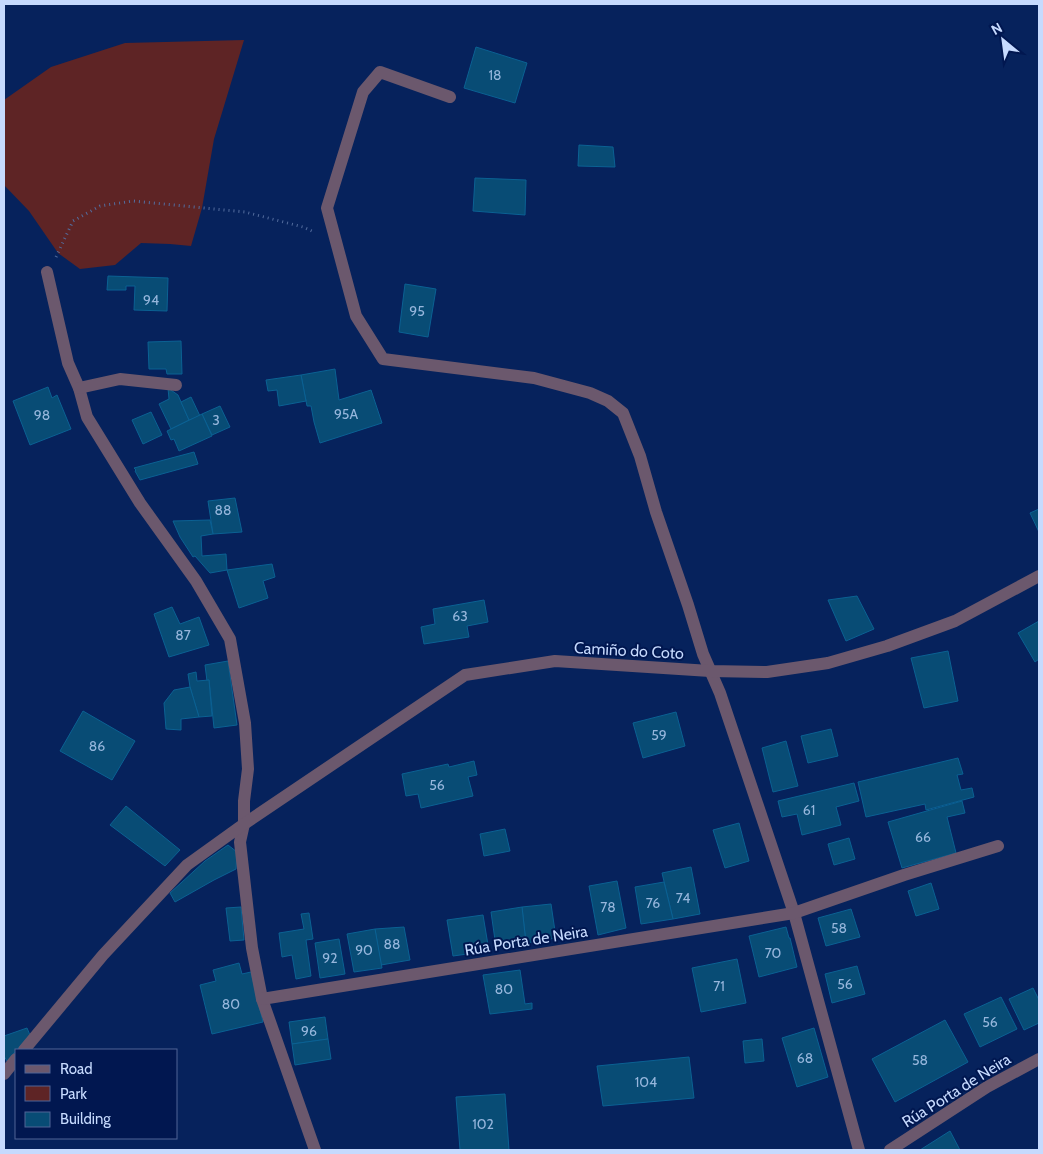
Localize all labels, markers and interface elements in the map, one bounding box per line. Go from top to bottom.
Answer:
north arrow [978,15,1028,65]
text: N [988,18,1005,39]
house number: 18 [488,66,502,84]
house number: 94 [143,291,159,309]
house number: 95 [409,302,425,320]
house number: 95A [334,405,358,423]
house number: 98 [34,406,50,424]
house number: 3 [212,411,220,429]
house number: 88 [215,501,231,519]
house number: 63 [452,607,468,625]
house number: 87 [175,626,191,644]
street label: Camiño do Coto [574,638,685,663]
house number: 59 [651,726,667,744]
house number: 86 [89,737,105,755]
house number: 56 [429,776,445,794]
house number: 61 [803,801,815,819]
house number: 66 [915,828,931,846]
house number: 74 [676,889,690,907]
house number: 76 [646,894,660,912]
house number: 78 [600,898,616,916]
house number: 58 [831,919,847,937]
street label: Rúa Porta de Neira [463,921,589,960]
house number: 88 [384,935,400,953]
house number: 90 [355,941,373,959]
house number: 70 [765,944,782,962]
house number: 92 [322,949,338,967]
house number: 56 [837,975,853,993]
house number: 71 [713,977,725,995]
house number: 80 [495,980,513,998]
house number: 80 [222,995,240,1013]
house number: 56 [982,1013,998,1031]
house number: 96 [301,1022,317,1040]
legend [15,1049,178,1139]
house number: 68 [797,1049,813,1067]
street label: Rúa Porta de Neira [898,1049,1014,1131]
house number: 58 [912,1051,928,1069]
text: Road [60,1060,93,1078]
house number: 104 [635,1073,657,1091]
text: Park [60,1085,87,1103]
text: Building [60,1110,111,1128]
house number: 102 [472,1115,494,1133]

